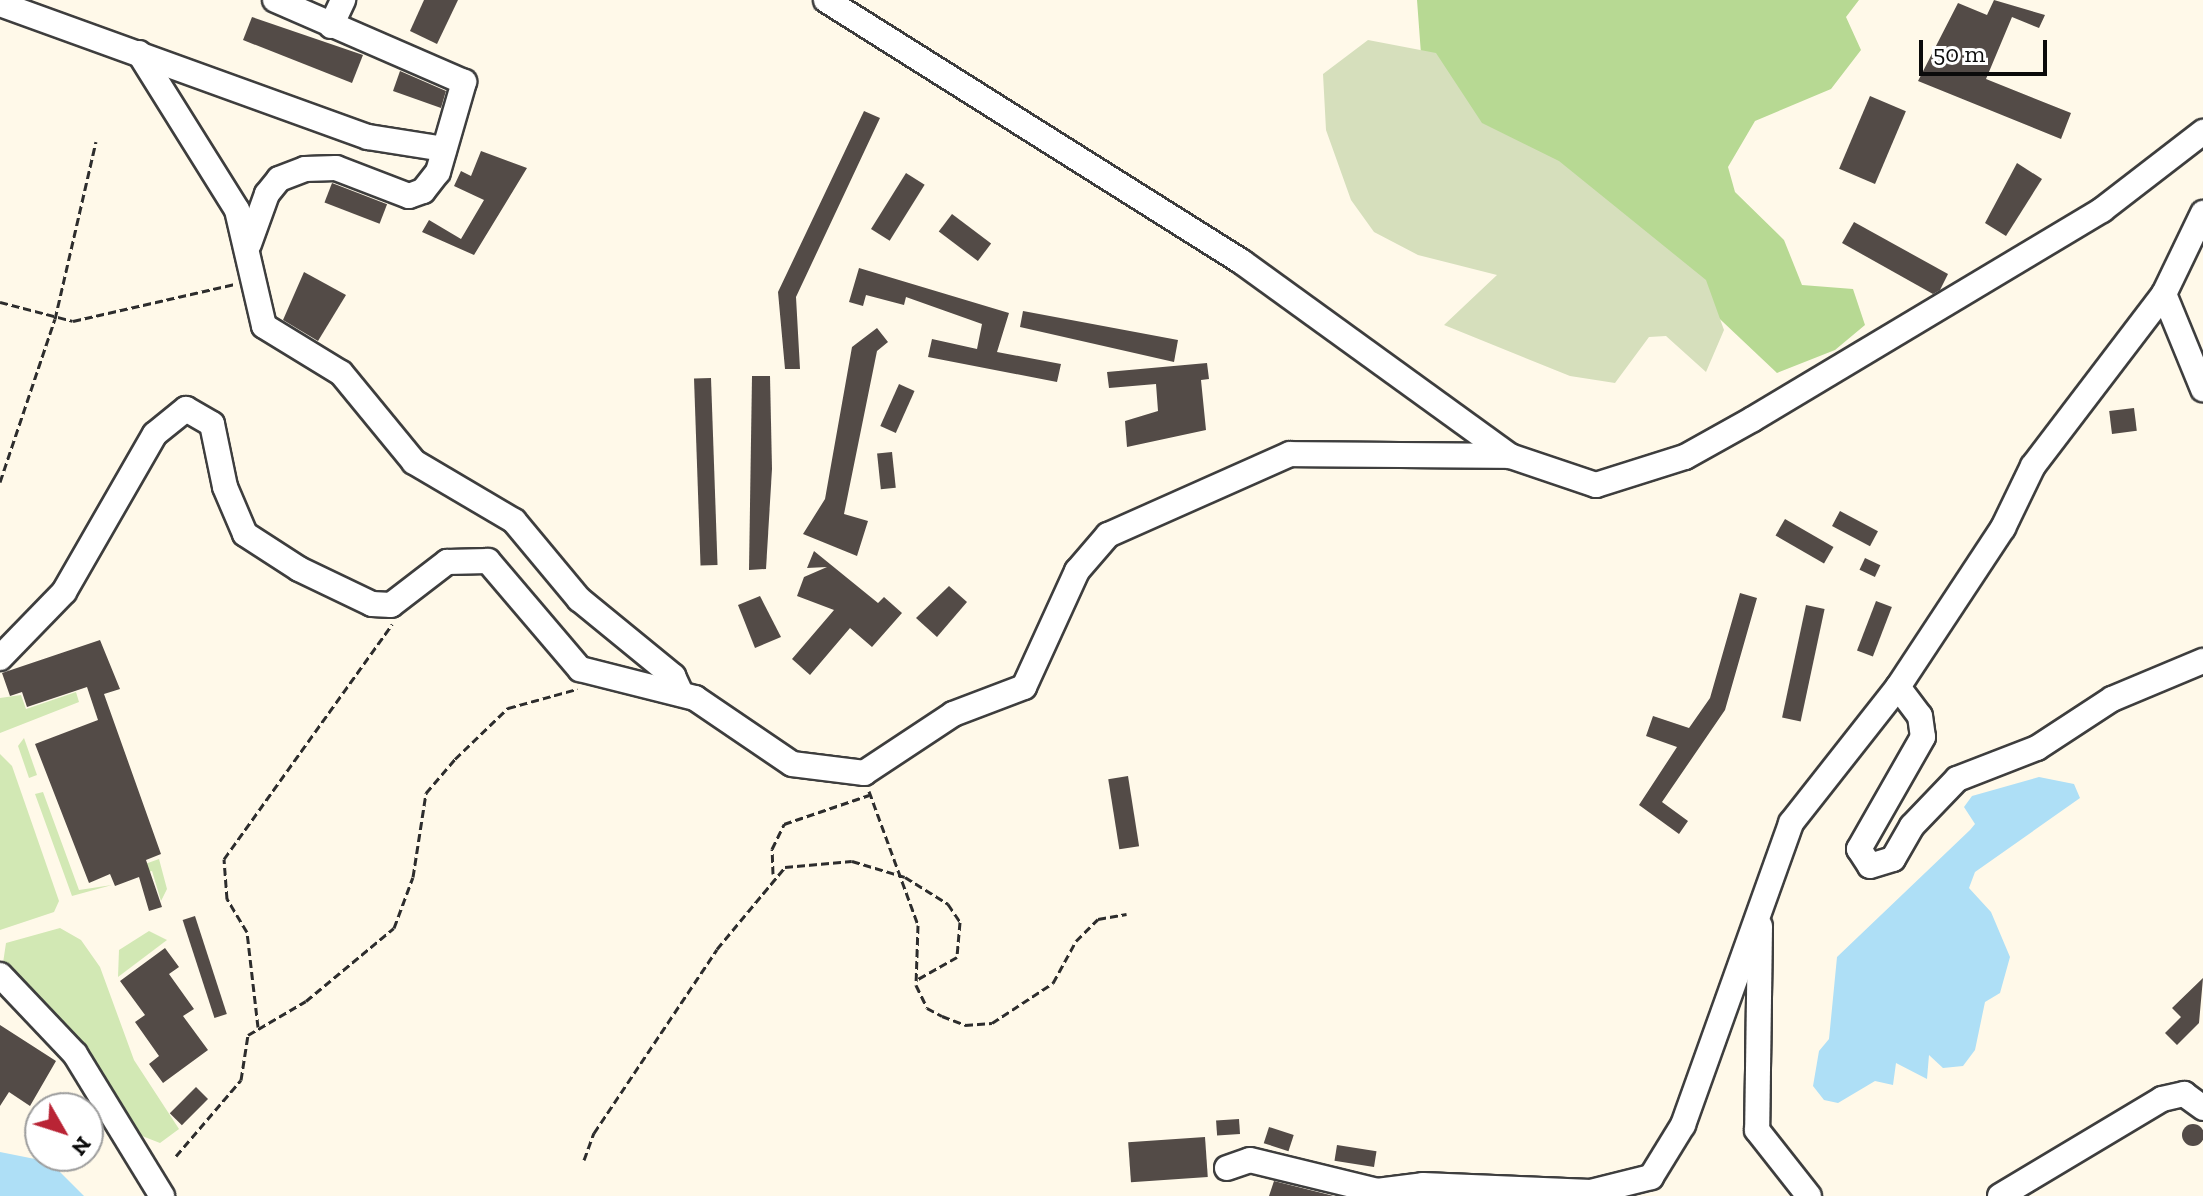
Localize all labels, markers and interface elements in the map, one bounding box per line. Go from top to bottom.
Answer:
scale bar [1923,24,2051,74]
text: 50 m [1933,39,1985,68]
north arrow [24,1092,104,1172]
text: N [66,1131,97,1161]

